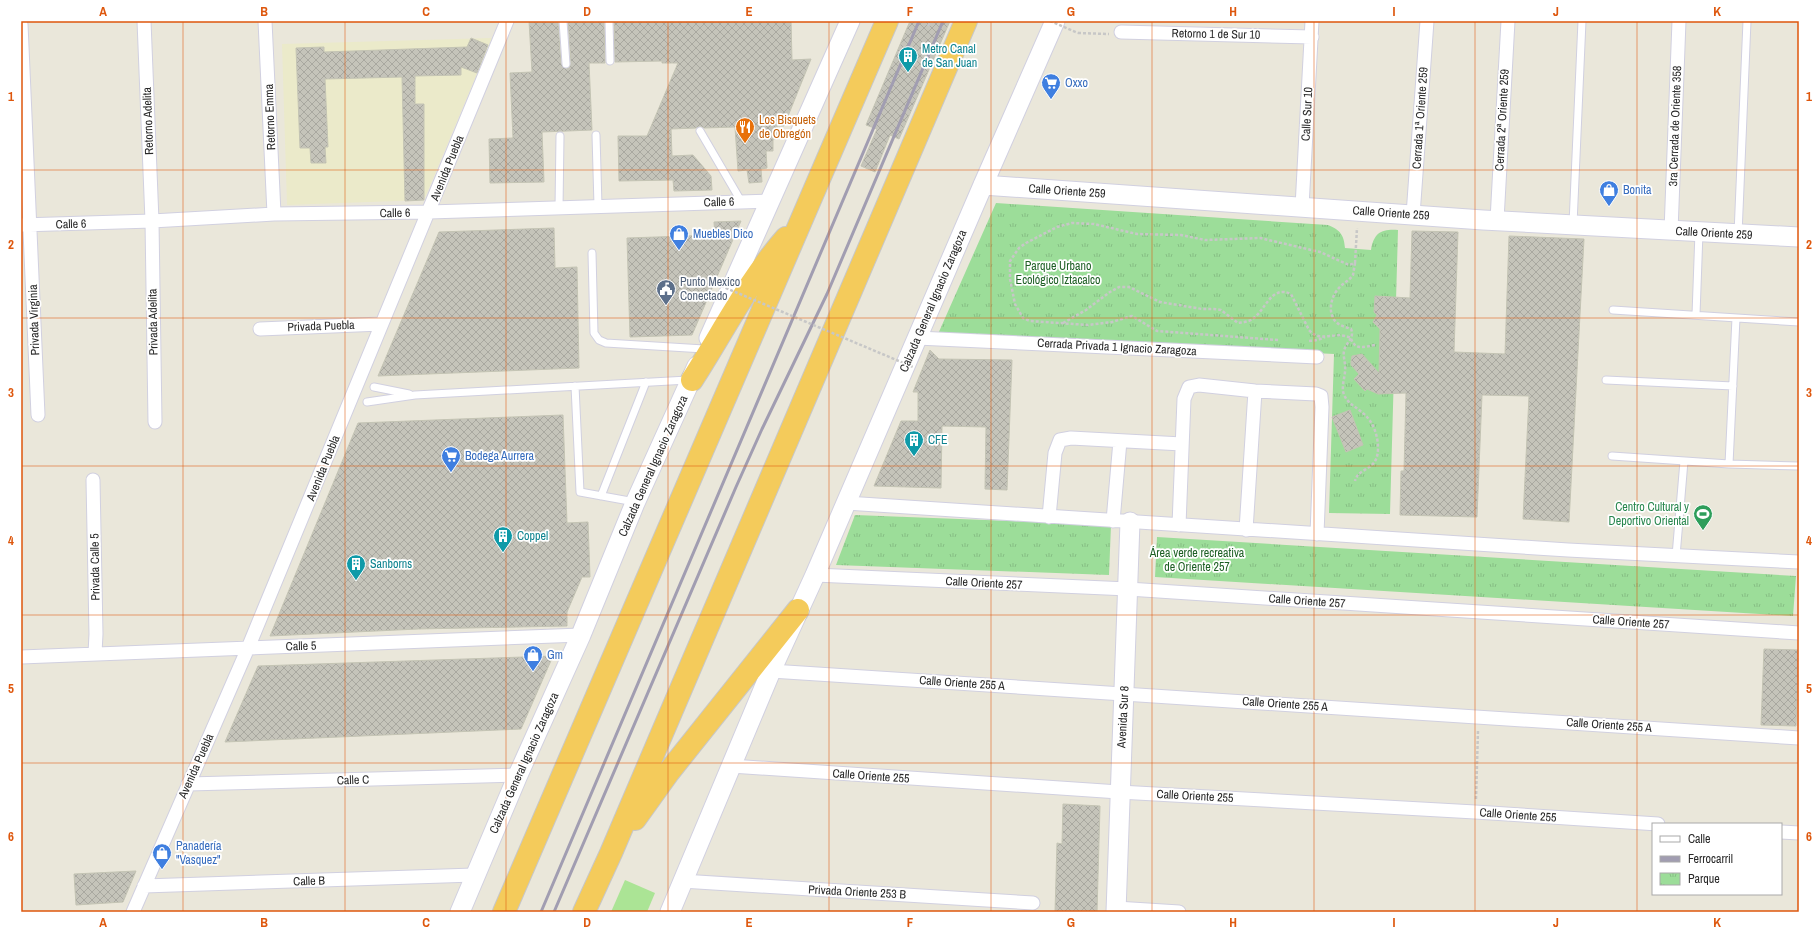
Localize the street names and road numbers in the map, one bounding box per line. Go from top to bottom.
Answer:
street label: Retorno 1 de Sur 10 [1172,25,1260,43]
street label: 3ra Cerrada de Oriente 358 [1665,65,1685,187]
street label: Cerrada 1ª Oriente 259 [1408,67,1432,169]
street label: Cerrada 2ª Oriente 259 [1491,69,1513,171]
street label: Retorno Emma [261,83,279,150]
street label: Retorno Adelita [139,86,157,155]
street label: Calle Sur 10 [1298,87,1316,141]
street label: Avenida Puebla [426,132,468,204]
street label: Calle Oriente 259 [1028,180,1106,202]
street label: Calle 6 [703,193,735,211]
street label: Calle Oriente 259 [1352,202,1430,224]
street label: Calle 6 [380,205,410,221]
street label: Calle 6 [55,215,87,233]
street label: Calle Oriente 259 [1675,223,1753,243]
street label: Calzada General Ignacio Zaragoza [896,227,970,375]
street label: Privada Virginia [25,284,43,356]
street label: Privada Adelita [144,288,162,356]
street label: Privada Puebla [287,317,355,335]
street label: Cerrada Privada 1 Ignacio Zaragoza [1037,335,1198,359]
street label: Calzada General Ignacio Zaragoza [615,392,692,539]
street label: Avenida Puebla [302,432,344,504]
street label: Privada Calle 5 [86,533,104,601]
street label: Calle Oriente 257 [945,573,1023,593]
street label: Calle Oriente 257 [1268,590,1347,612]
street label: Calle Oriente 257 [1592,611,1671,633]
street label: Calle 5 [285,637,317,655]
street label: Calle Oriente 255 A [919,672,1006,694]
street label: Avenida Sur 8 [1113,686,1133,749]
street label: Calzada General Ignacio Zaragoza [486,689,563,836]
street label: Calle Oriente 255 A [1242,693,1329,715]
street label: Calle Oriente 255 A [1566,714,1653,736]
street label: Avenida Puebla [174,731,218,802]
street label: Calle Oriente 255 [832,765,911,787]
street label: Calle C [337,771,369,789]
street label: Calle Oriente 255 [1156,786,1234,806]
street label: Calle Oriente 255 [1479,804,1558,826]
street label: Calle B [293,872,326,890]
street label: Privada Oriente 253 B [808,881,907,903]

